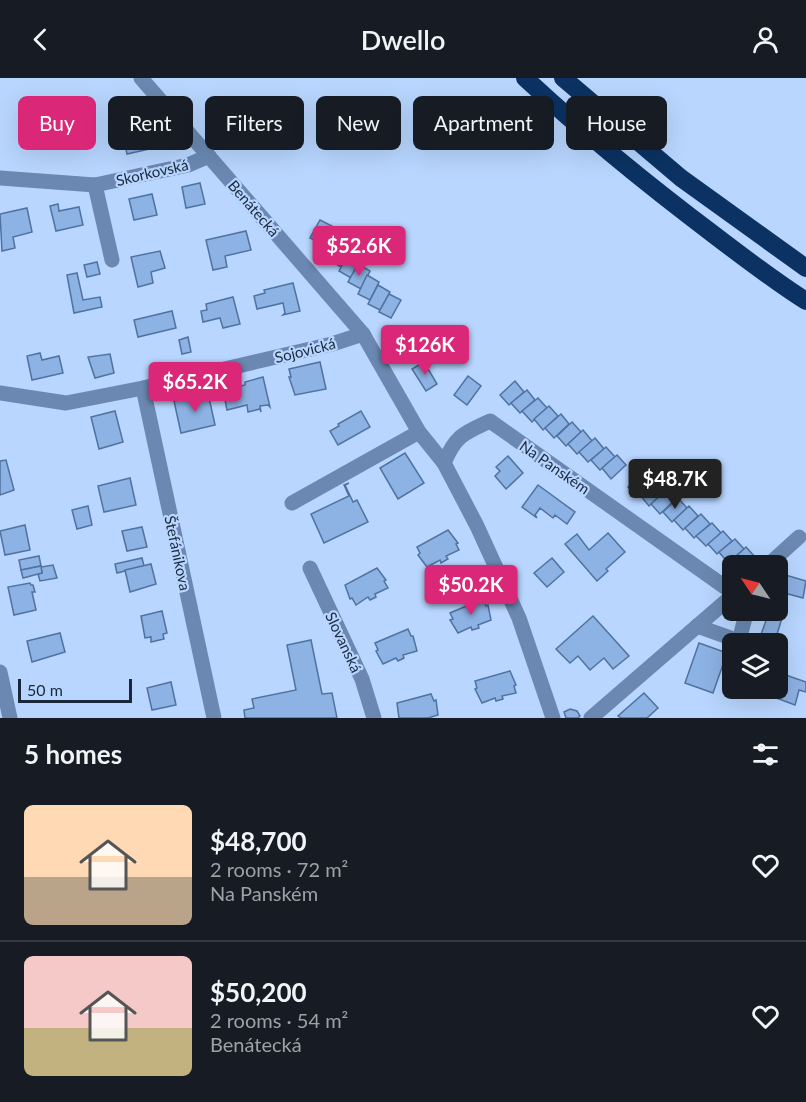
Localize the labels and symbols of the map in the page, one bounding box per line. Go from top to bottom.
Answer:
street label: Skorkovská [114,155,190,189]
street label: Benátecká [225,176,283,240]
pin: $52.6K [310,226,408,277]
pin: $126K [383,325,467,376]
street label: Sojovická [273,334,337,366]
pin: $65.2K [146,362,244,413]
street label: Na Panském [517,436,593,498]
pin: $48.7K [626,459,724,510]
street label: Štefánikova [161,514,195,592]
north arrow [722,555,788,621]
pin: $50.2K [422,565,520,616]
street label: Slovanská [322,609,366,675]
scale bar [18,676,132,704]

